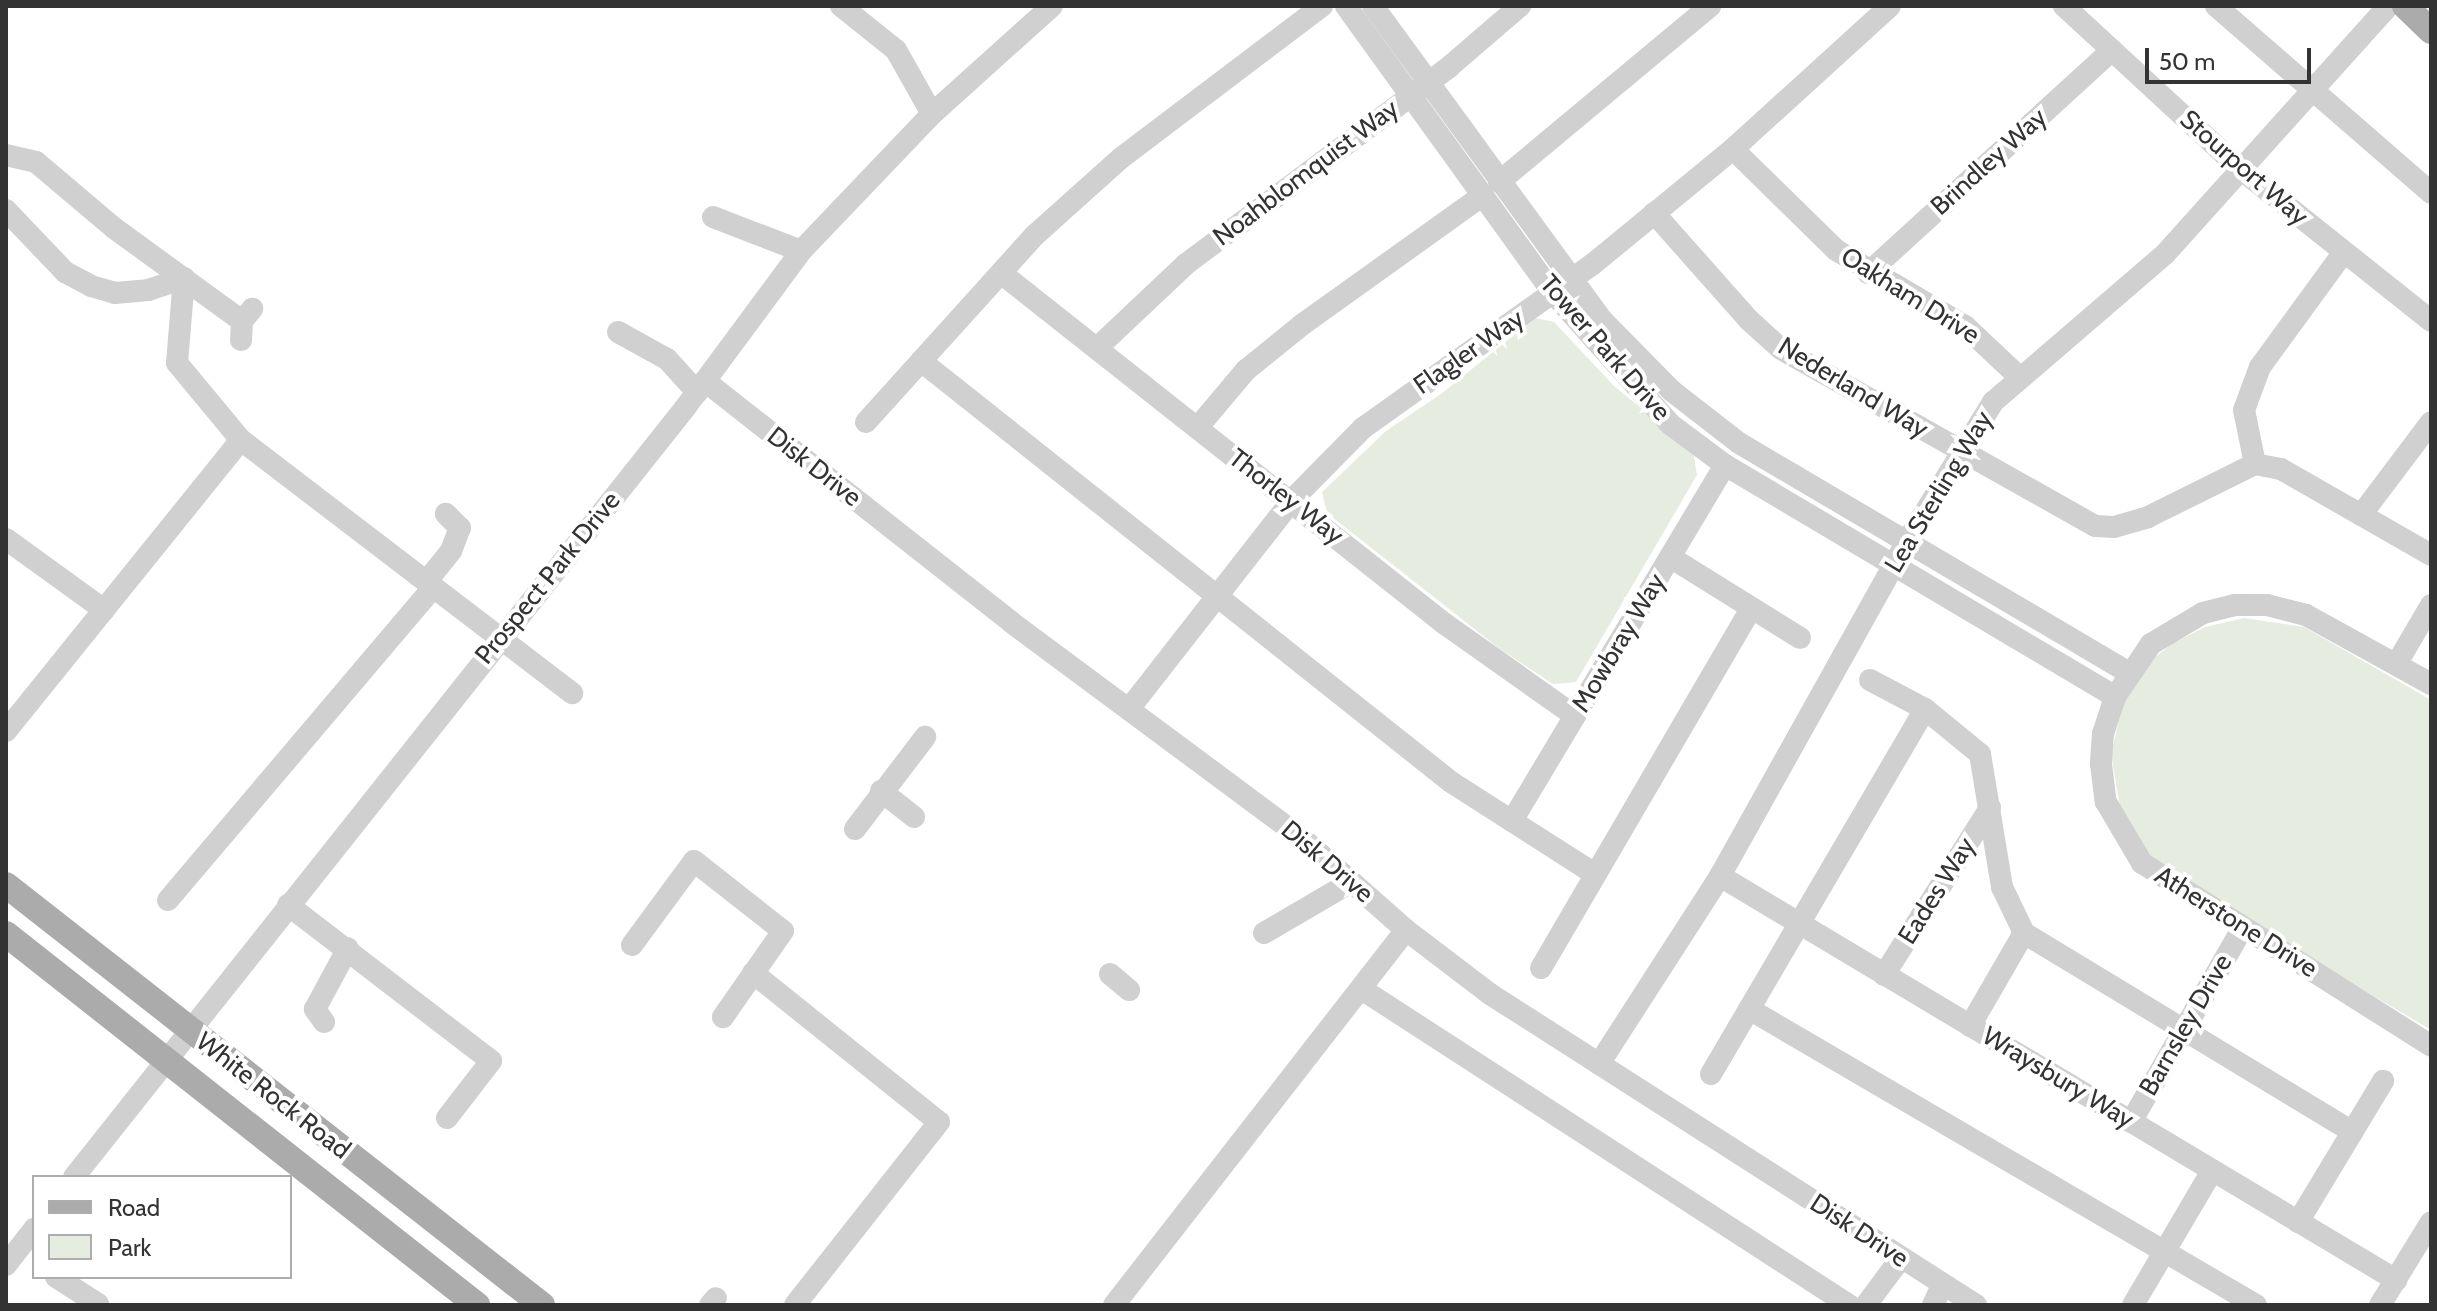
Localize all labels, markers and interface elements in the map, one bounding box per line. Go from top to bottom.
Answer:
scale bar [2149,32,2315,82]
text: 50 m [2159,47,2215,76]
street label: Noahblomquist Way [1207,93,1405,253]
street label: Brindley Way [1925,102,2053,222]
street label: Stourport Way [2173,104,2315,232]
street label: Oakham Drive [1835,241,1985,351]
street label: Tower Park Drive [1533,269,1677,427]
street label: Flagler Way [1408,303,1530,401]
street label: Nederland Way [1772,331,1934,445]
street label: Lea Sterling Way [1878,406,2000,578]
street label: Disk Drive [761,421,867,513]
street label: Thorley Way [1222,442,1350,552]
street label: Prospect Park Drive [469,485,627,671]
street label: Mowbray Way [1565,568,1673,718]
street label: Disk Drive [1275,814,1379,910]
street label: Eades Way [1892,832,1982,950]
street label: Atherstone Drive [2149,860,2323,984]
street label: Barnsley Drive [2133,949,2239,1101]
street label: Wraysbury Way [1976,1020,2140,1136]
street label: White Rock Road [190,1026,356,1166]
legend [32,1175,292,1279]
street label: Disk Drive [1804,1188,1914,1274]
text: Road [108,1193,160,1222]
text: Park [108,1233,151,1262]

